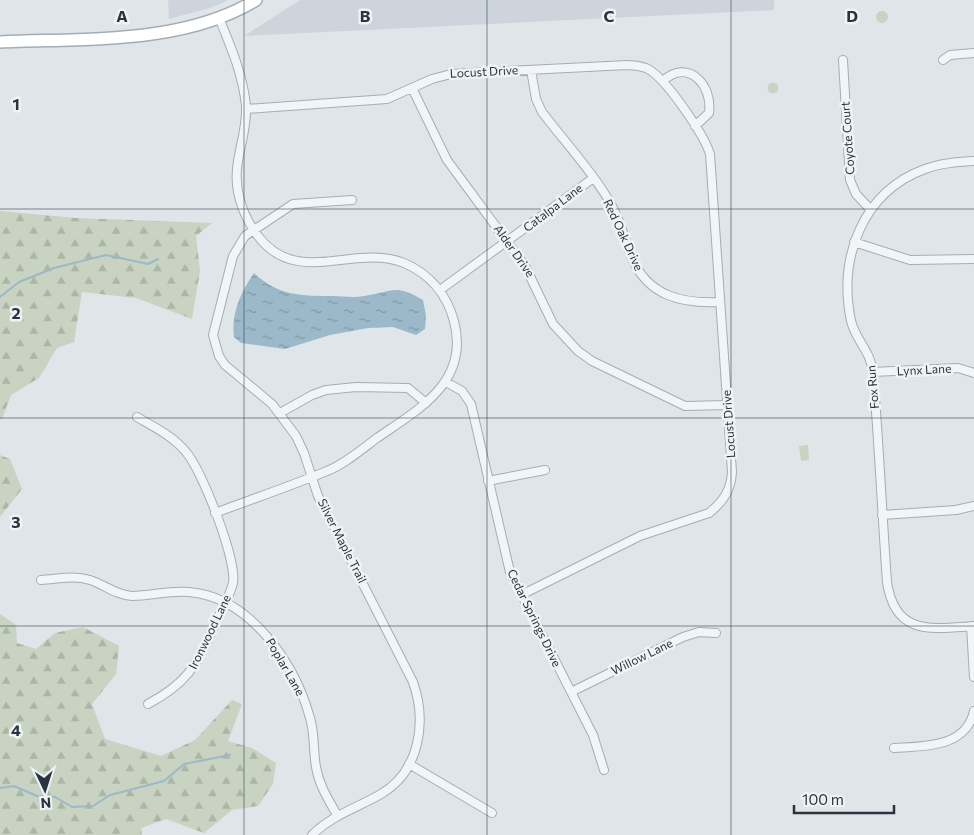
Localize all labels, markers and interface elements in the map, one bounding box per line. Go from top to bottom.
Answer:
text: A [116,6,128,25]
text: B [360,6,371,25]
text: C [604,6,615,25]
text: D [846,6,858,25]
street label: Locust Drive [449,62,518,80]
text: 1 [12,94,20,113]
street label: Coyote Court [837,101,857,175]
street label: Catalpa Lane [520,180,585,234]
street label: Red Oak Drive [601,197,647,272]
street label: Alder Drive [492,222,538,279]
text: 2 [11,303,21,322]
street label: Lynx Lane [896,361,952,377]
street label: Fox Run [863,365,881,409]
street label: Locust Drive [719,390,737,459]
street label: Silver Maple Trail [316,496,370,585]
text: 3 [11,512,21,531]
street label: Cedar Springs Drive [505,566,565,669]
street label: Ironwood Lane [185,592,233,671]
street label: Poplar Lane [264,635,308,698]
street label: Willow Lane [609,635,675,677]
text: 4 [11,720,21,739]
north arrow [20,765,70,815]
scale bar [794,782,894,814]
text: 100 m [802,790,844,808]
text: N [40,795,52,812]

